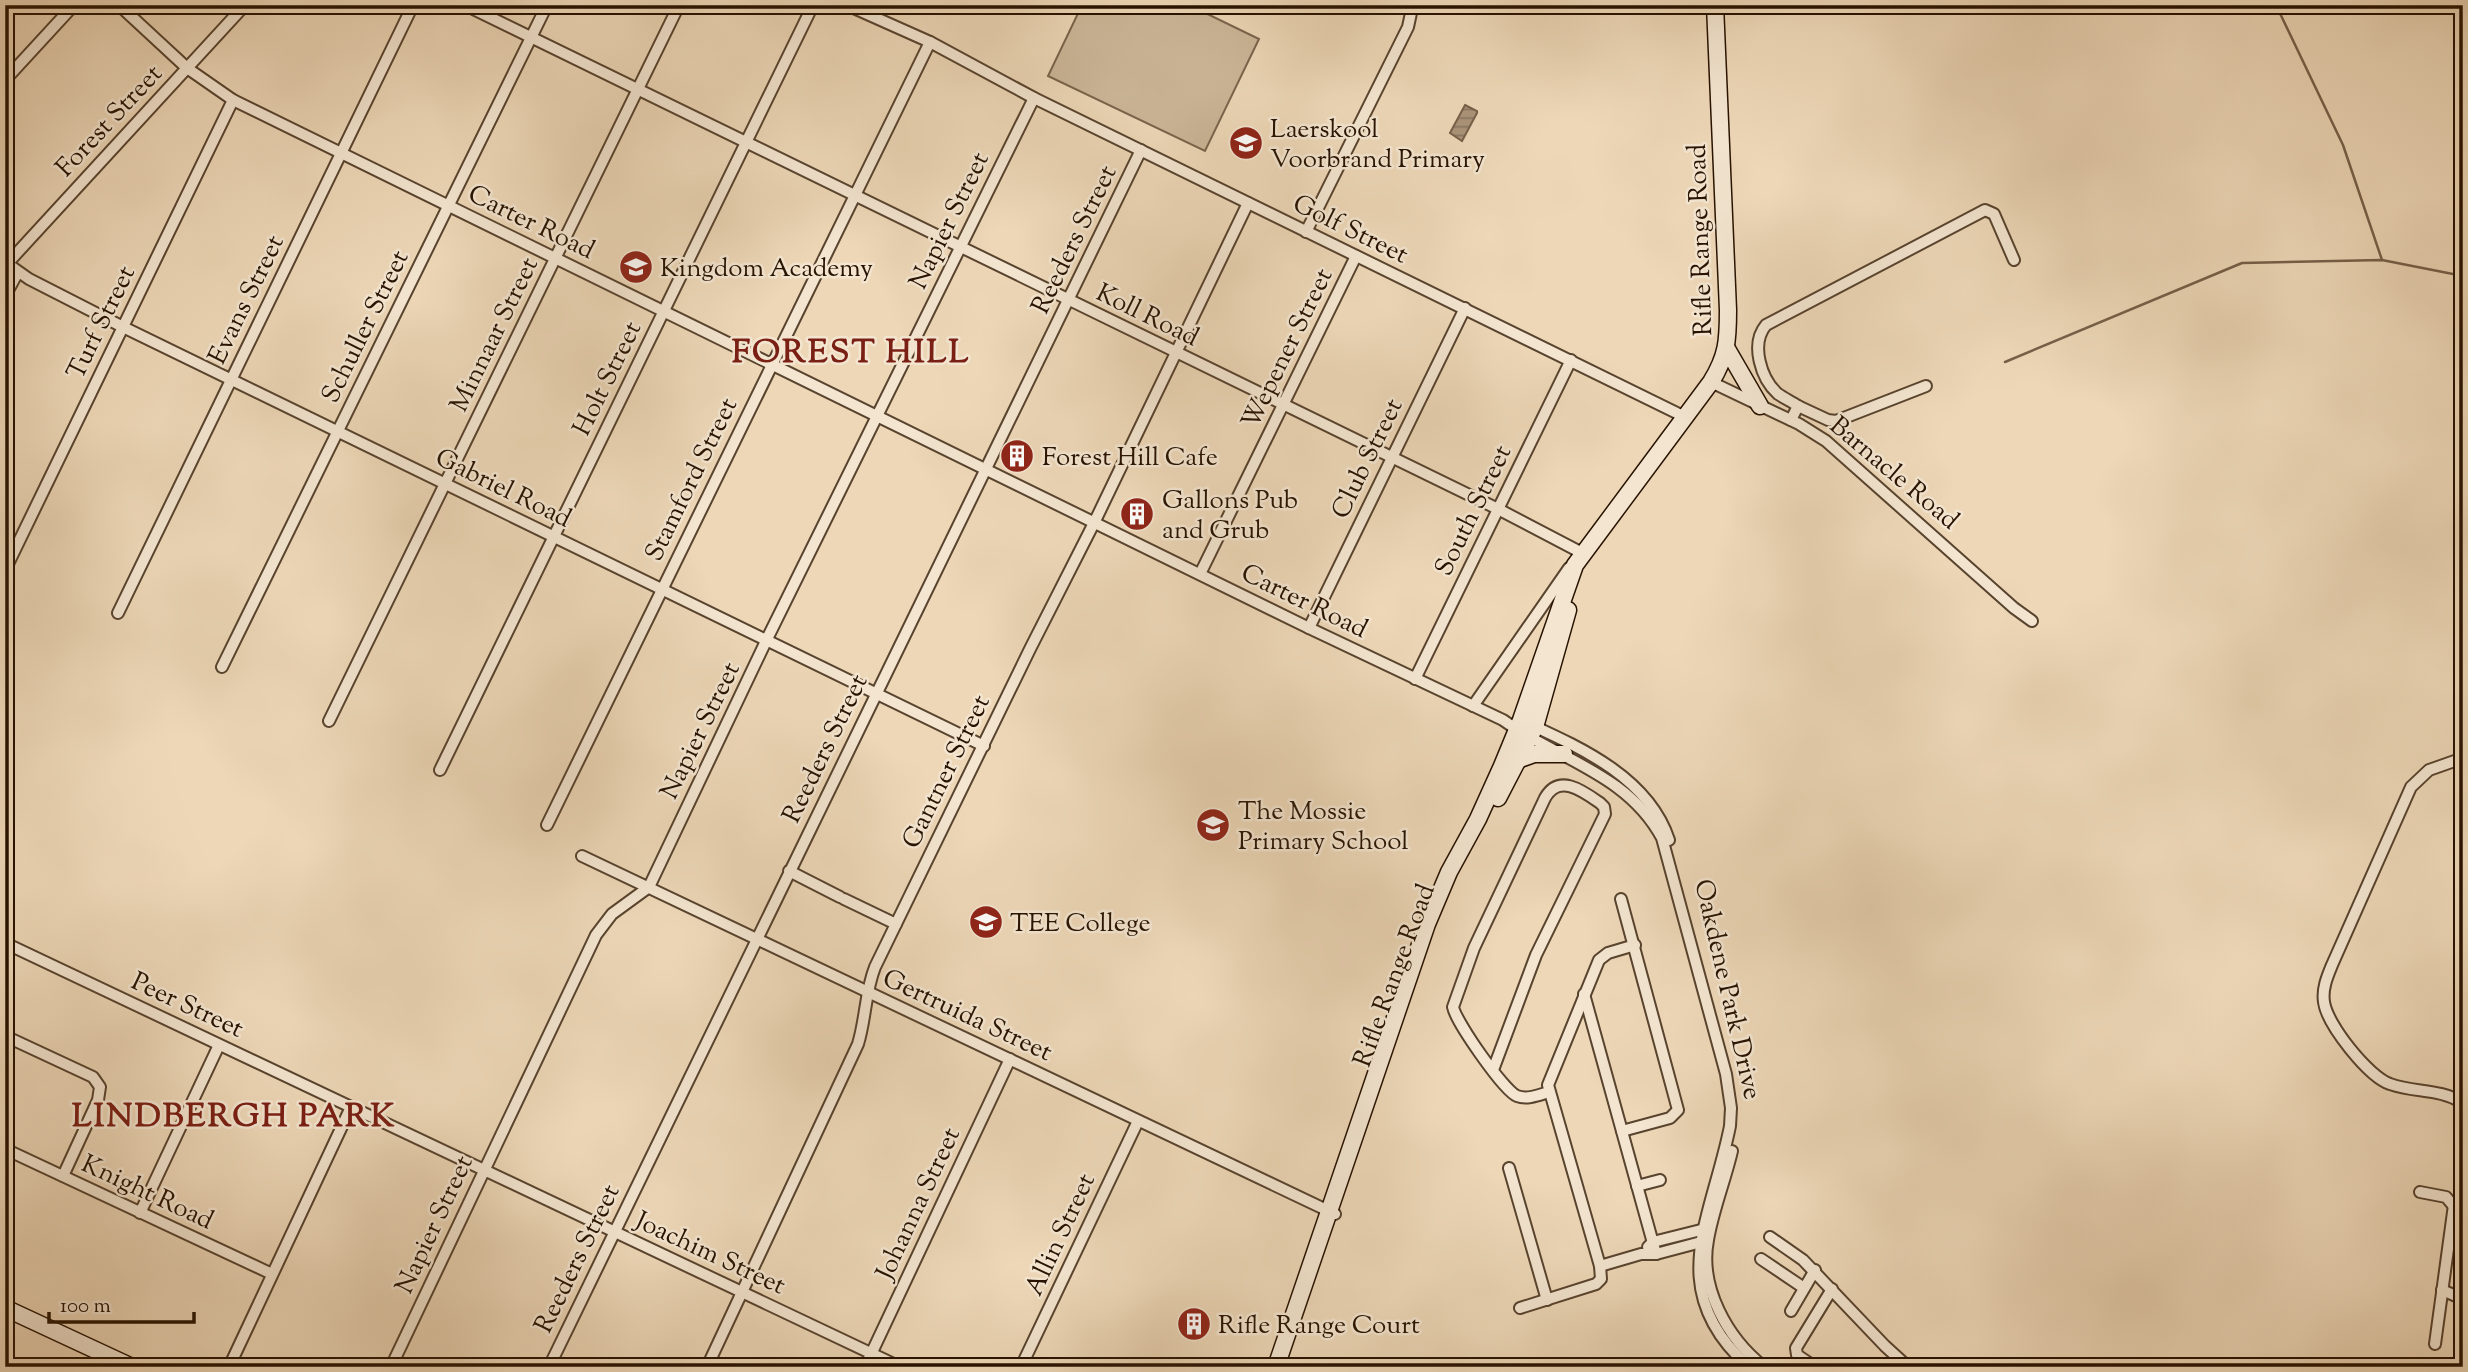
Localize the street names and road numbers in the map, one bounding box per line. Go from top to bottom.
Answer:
street label: Forest Street [48,57,172,186]
street label: Rifle Range Road [1680,143,1723,337]
street label: Napier Street [901,146,999,296]
street label: Reeders Street [1023,159,1127,321]
street label: Carter Road [461,177,601,270]
street label: Golf Street [1286,186,1414,274]
street label: Evans Street [200,229,295,371]
street label: Schuller Street [313,244,419,410]
street label: Minnaar Street [442,251,549,419]
street label: Turf Street [59,260,146,386]
street label: Wepener Street [1233,263,1343,436]
street label: Koll Road [1089,275,1205,357]
street label: Holt Street [565,316,652,443]
street label: Stamford Street [637,392,748,568]
street label: Club Street [1323,393,1413,525]
street label: Barnacle Road [1820,408,1967,540]
street label: South Street [1427,439,1522,583]
street label: Gabriel Road [429,440,578,538]
street label: Carter Road [1234,556,1374,649]
street label: Napier Street [652,656,750,806]
street label: Reeders Street [774,668,878,830]
street label: Gantner Street [894,689,1001,855]
street label: Oakdene Park Drive [1683,876,1770,1103]
street label: Rifle Range Road [1345,879,1446,1072]
street label: Gertruida Street [876,961,1058,1072]
street label: Peer Street [125,964,249,1048]
street label: Johanna Street [867,1122,971,1288]
street label: Knight Road [75,1146,219,1240]
street label: Napier Street [387,1150,483,1300]
street label: Allin Street [1017,1168,1106,1302]
street label: Reeders Street [526,1178,630,1340]
street label: Joachim Street [627,1202,791,1305]

